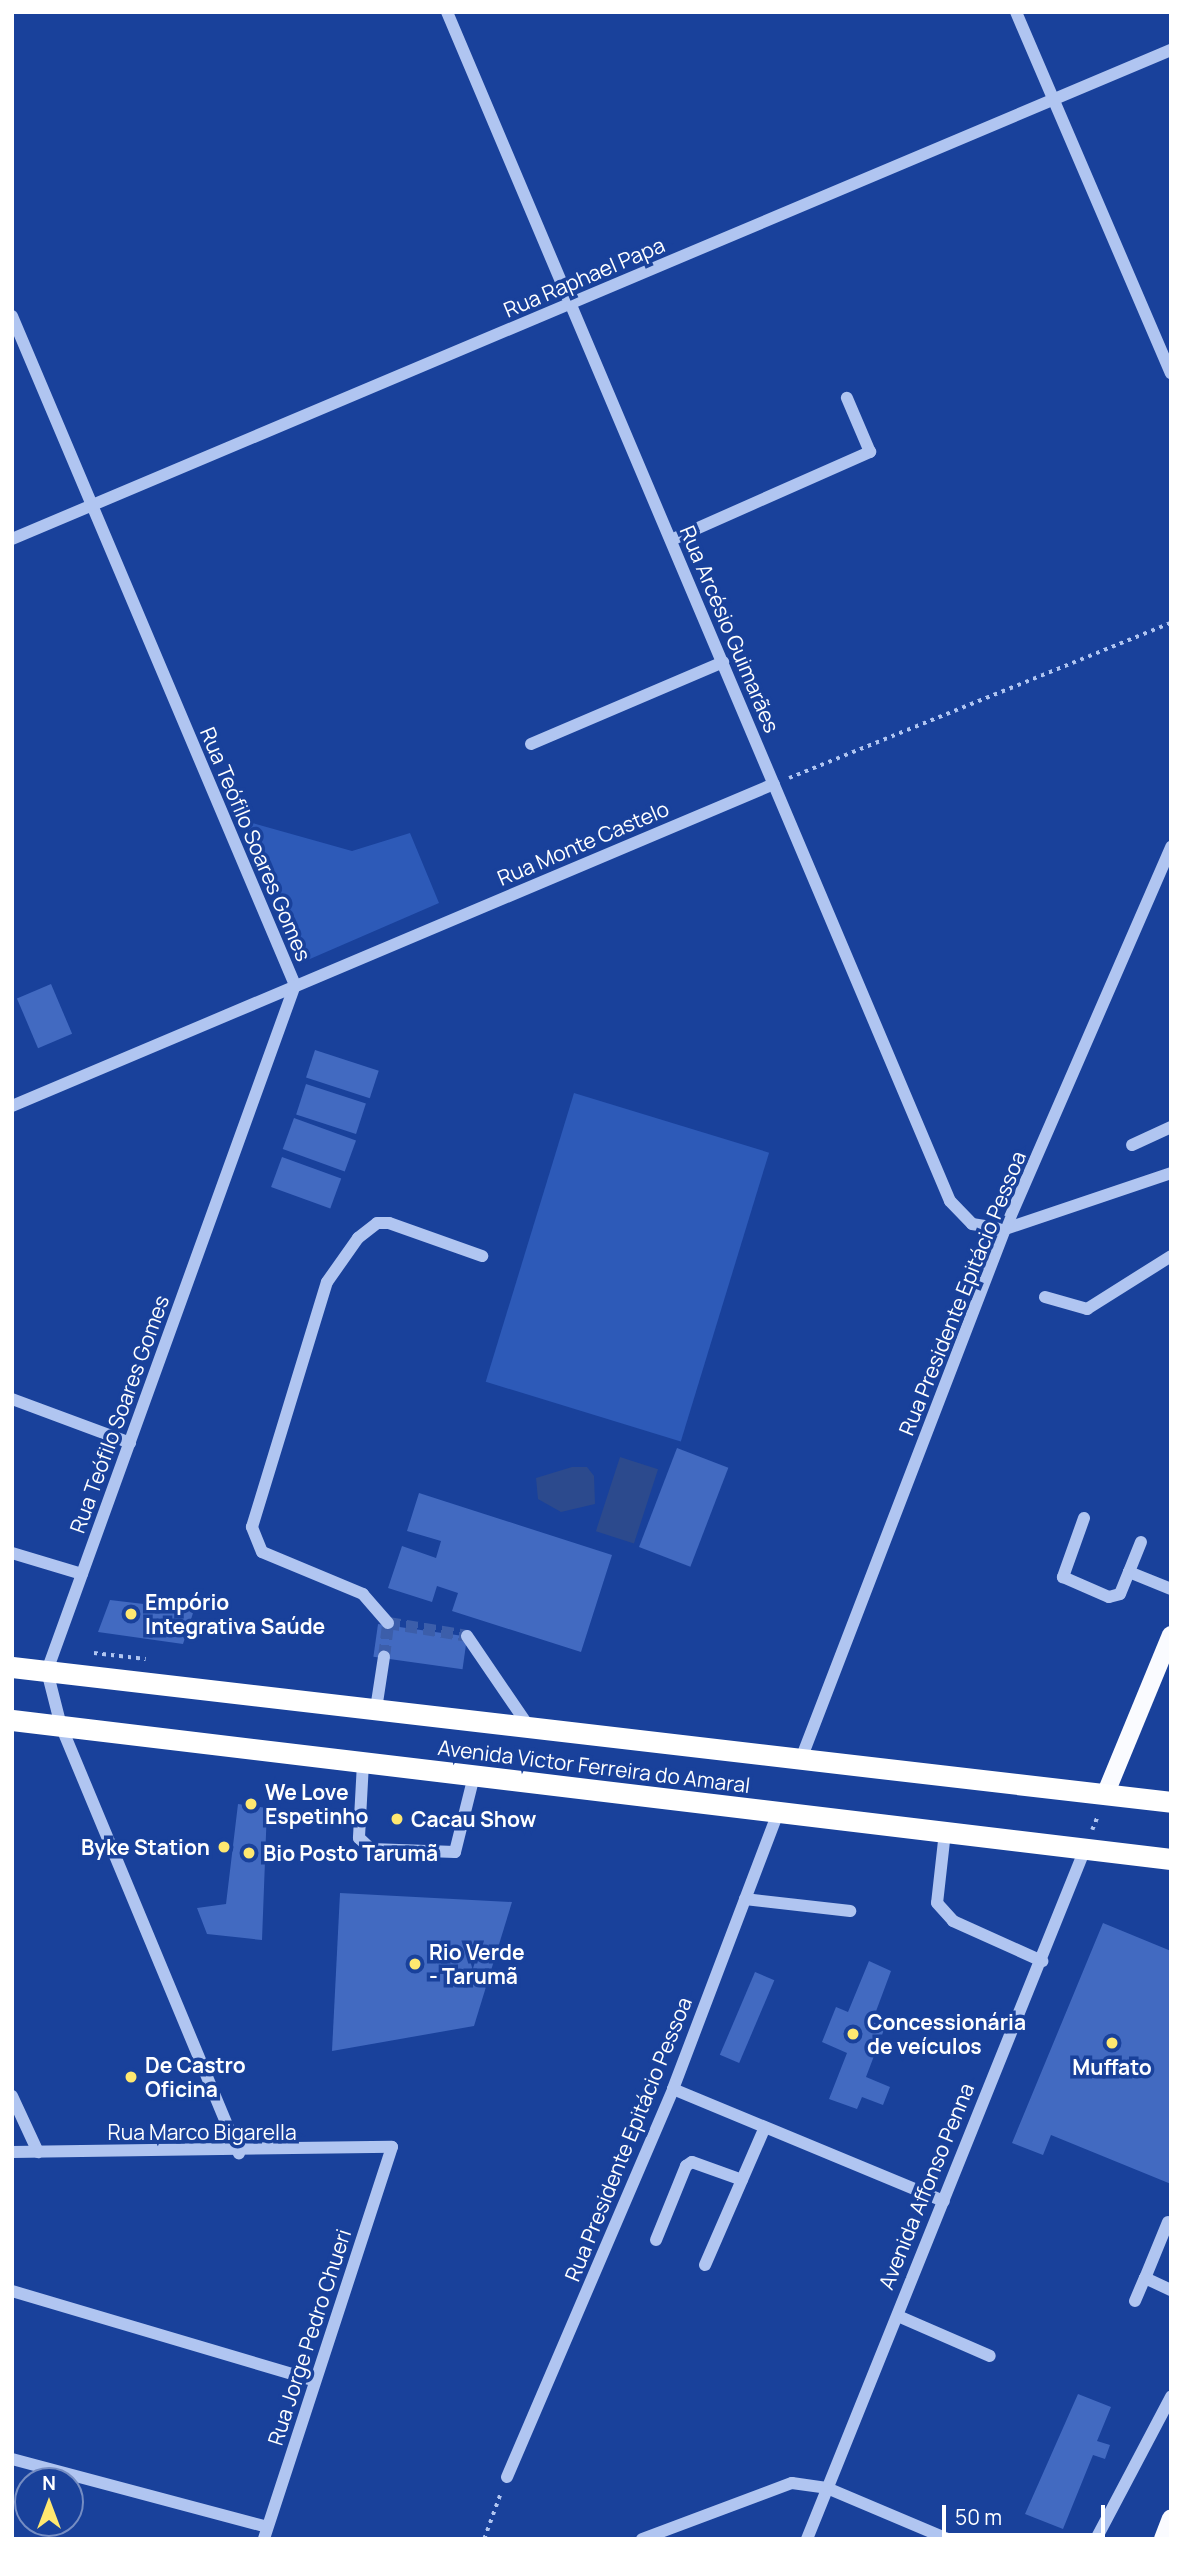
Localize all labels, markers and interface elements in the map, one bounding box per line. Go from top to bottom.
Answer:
street label: Rua Raphael Papa [500,232,668,322]
street label: Rua Arcésio Guimarães [675,522,785,736]
street label: Rua Teófilo Soares Gomes [195,723,317,965]
street label: Rua Monte Castelo [493,795,673,891]
street label: Rua Presidente Epitácio Pessoa [893,1147,1031,1439]
street label: Rua Teófilo Soares Gomes [64,1292,174,1536]
place label: Empório Integrativa Saúde [145,1589,325,1639]
marker: Empório Integrativa Saúde [123,1606,139,1622]
street label: Avenida Victor Ferreira do Amaral [436,1734,752,1798]
place label: We Love Espetinho [265,1779,368,1829]
marker: We Love Espetinho [243,1796,259,1812]
place label: Cacau Show [411,1806,536,1832]
marker: Cacau Show [389,1811,405,1827]
place label: Byke Station [81,1834,210,1860]
marker: Byke Station [216,1839,232,1855]
place label: Bio Posto Tarumã [263,1840,438,1866]
marker: Bio Posto Tarumã [241,1845,257,1861]
place label: Rio Verde - Tarumã [429,1939,525,1989]
marker: Rio Verde - Tarumã [407,1956,423,1972]
street label: Rua Presidente Epitácio Pessoa [559,1993,697,2285]
place label: Concessionária de veículos [867,2009,1026,2059]
marker: Concessionária de veículos [845,2026,861,2042]
marker: Muffato [1104,2035,1120,2051]
place label: De Castro Oficina [145,2052,246,2102]
place label: Muffato [1072,2054,1152,2080]
marker: De Castro Oficina [123,2069,139,2085]
street label: Avenida Affonso Penna [873,2079,979,2293]
street label: Rua Marco Bigarella [107,2119,297,2145]
street label: Rua Jorge Pedro Chueri [262,2226,356,2448]
north arrow [14,2467,84,2537]
text: N [42,2470,56,2496]
scale bar [945,2492,1108,2536]
text: 50 m [955,2503,1002,2531]

